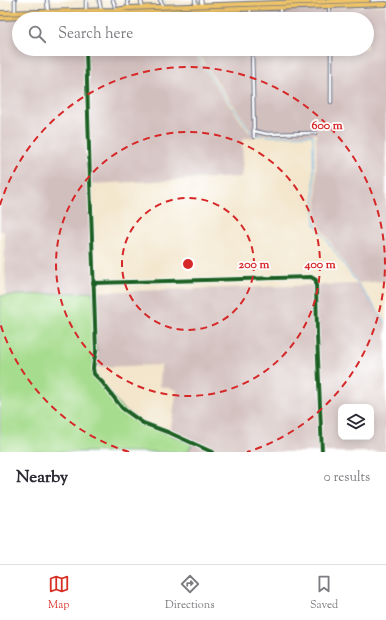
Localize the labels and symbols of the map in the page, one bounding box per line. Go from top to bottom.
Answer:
text: 600 m [311,117,343,135]
text: 200 m [239,256,269,274]
text: 400 m [303,256,336,274]
centre of rings [181,257,195,271]

